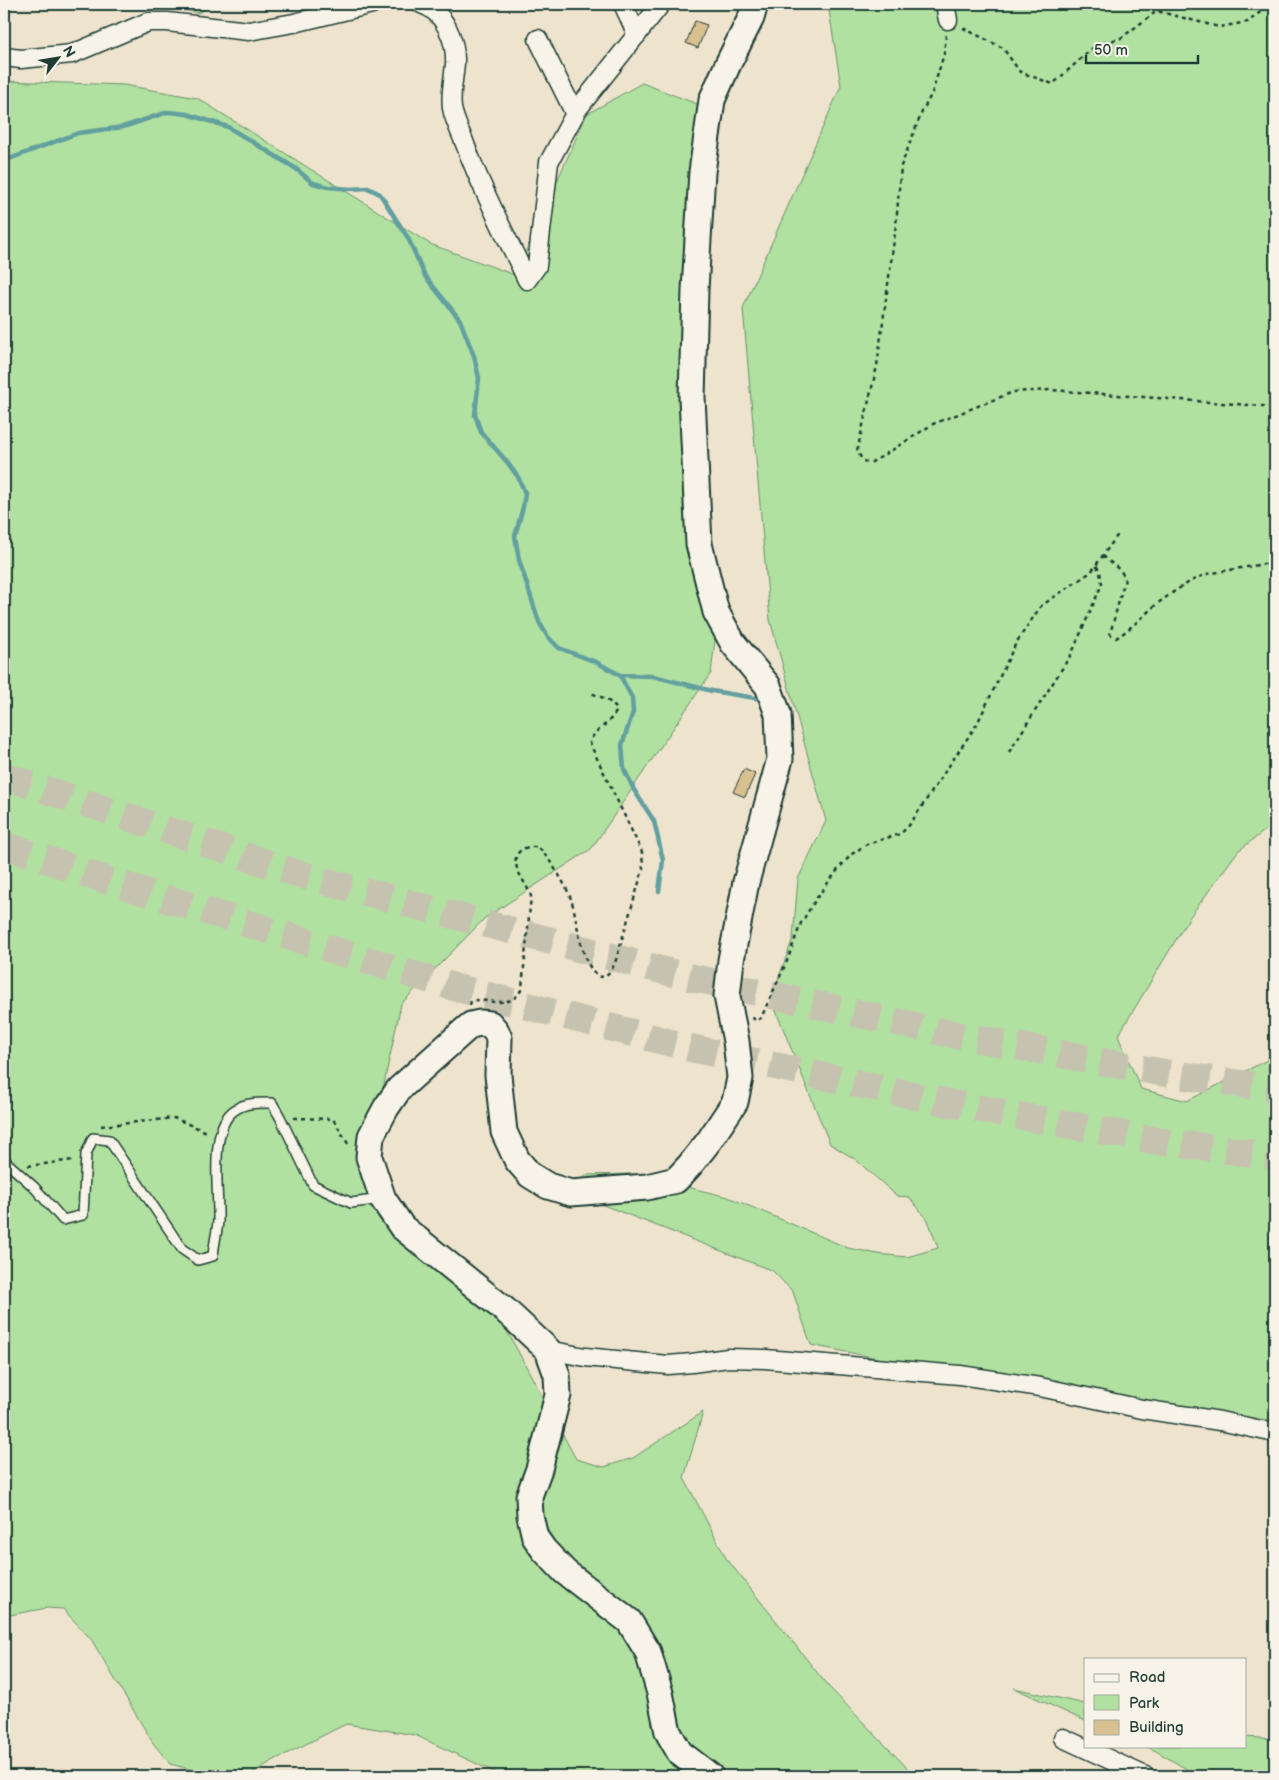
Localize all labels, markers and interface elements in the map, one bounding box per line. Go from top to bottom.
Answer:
north arrow [32,32,82,82]
scale bar [1086,32,1199,64]
text: 50 m [1094,41,1128,60]
text: N [59,43,79,60]
legend [1084,1658,1246,1748]
text: Road [1129,1668,1165,1687]
text: Park [1129,1694,1160,1713]
text: Building [1129,1718,1184,1737]

